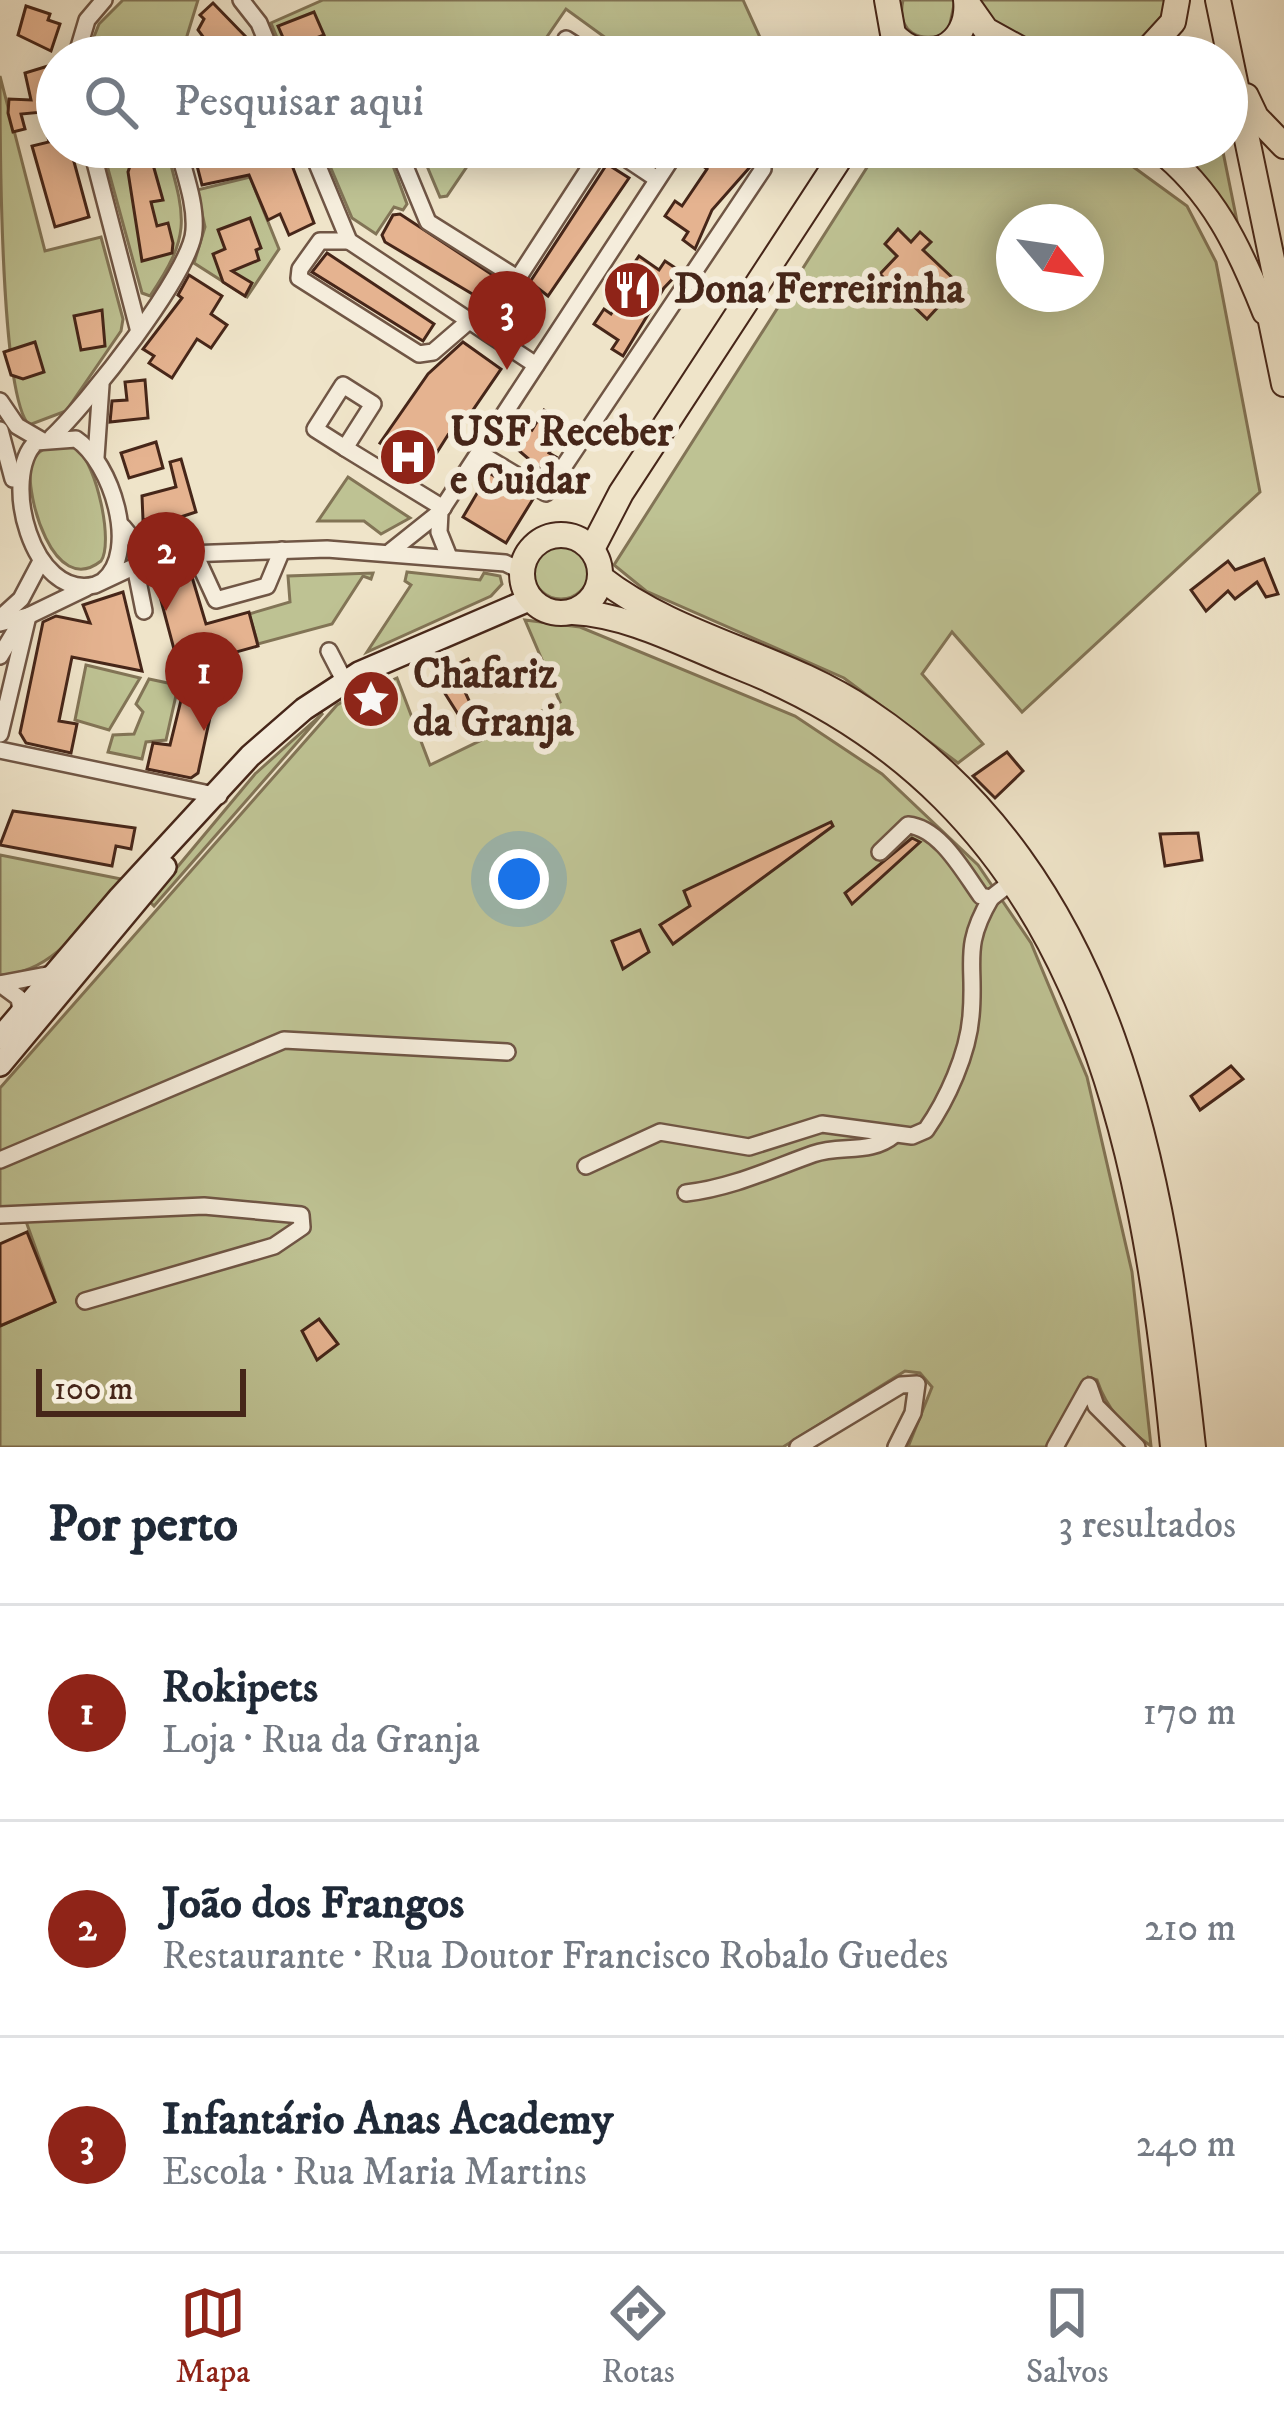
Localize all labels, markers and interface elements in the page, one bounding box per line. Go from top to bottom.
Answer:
search box [36,36,1248,168]
icon: search [78,69,144,135]
text: Pesquisar aqui [174,74,424,130]
north arrow [996,204,1104,312]
restaurant icon: Dona Ferreirinha [601,259,663,321]
place label: Dona Ferreirinha [674,264,966,316]
pin: 3 [468,271,546,370]
place label: USF Receber e Cuidar [450,407,673,507]
hospital icon: USF Receber e Cuidar [377,426,439,488]
pin: 2 [127,512,205,611]
pin: 1 [165,632,243,731]
place label: Chafariz da Granja [413,649,575,749]
place icon: Chafariz da Granja [340,668,402,730]
your location [489,849,549,909]
scale bar [36,1363,246,1416]
text: 100 m [54,1369,133,1410]
text: Por perto [48,1493,238,1557]
text: 3 resultados [1059,1501,1236,1550]
text: Rokipets [162,1660,318,1716]
text: 1 [80,1688,94,1737]
text: 170 m [1142,1688,1236,1737]
text: Loja · Rua da Granja [162,1716,480,1765]
text: João dos Frangos [162,1876,464,1932]
text: 2 [77,1904,97,1953]
text: 210 m [1144,1904,1236,1953]
text: Restaurante · Rua Doutor Francisco Robalo Guedes [162,1932,948,1981]
text: Infantário Anas Academy [162,2092,613,2148]
text: 3 [80,2120,94,2169]
text: 240 m [1136,2120,1236,2169]
text: Escola · Rua Maria Martins [162,2148,587,2197]
tab: Mapa [176,2280,250,2393]
tab: Rotas [601,2280,675,2393]
tab: Salvos [1026,2280,1108,2393]

